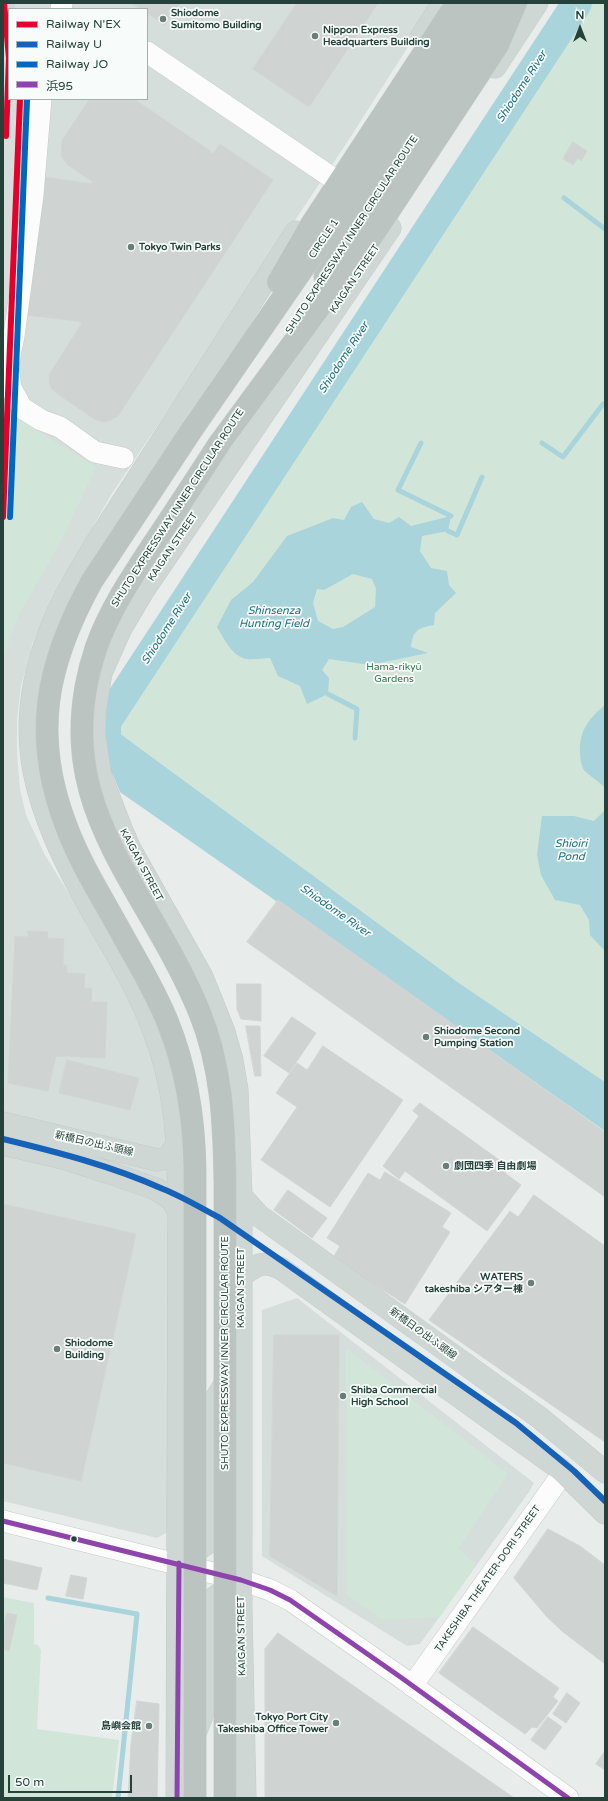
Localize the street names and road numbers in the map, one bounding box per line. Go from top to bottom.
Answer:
street label: SHUTO EXPRESSWAY INNER CIRCULAR ROUTE [283,134,421,336]
street label: CIRCLE 1 [306,217,342,261]
street label: KAIGAN STREET [328,242,382,316]
street label: SHUTO EXPRESSWAY INNER CIRCULAR ROUTE [109,407,247,609]
street label: KAIGAN STREET [146,510,200,584]
street label: KAIGAN STREET [117,827,165,903]
street label: 新橋日の出ふ頭線 [54,1129,134,1159]
street label: SHUTO EXPRESSWAY INNER CIRCULAR ROUTE [219,1236,231,1470]
street label: KAIGAN STREET [235,1248,247,1328]
street label: 新橋日の出ふ頭線 [387,1306,459,1362]
street label: TAKESHIBA THEATER-DORI STREET [433,1503,543,1655]
street label: KAIGAN STREET [235,1596,249,1676]

